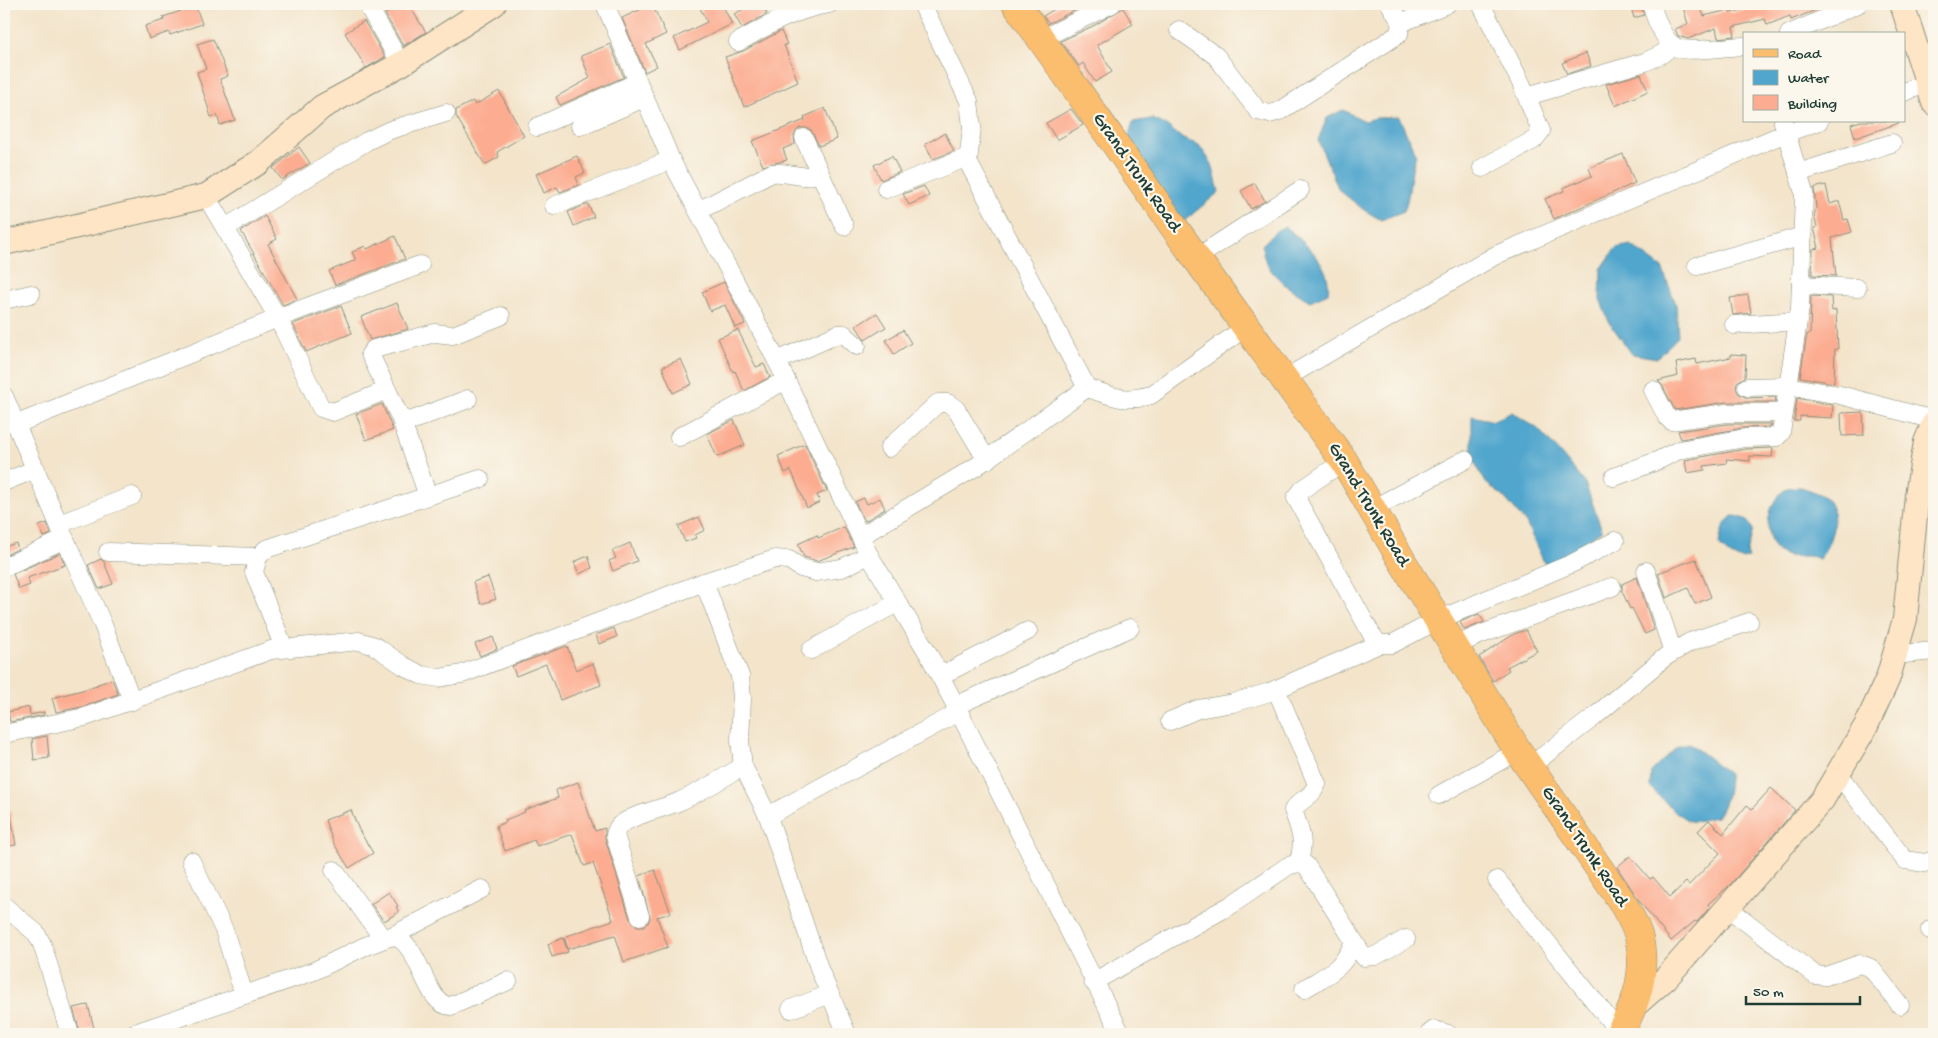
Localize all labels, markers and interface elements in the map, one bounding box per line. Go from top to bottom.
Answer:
legend [1743,32,1906,122]
text: Road [1788,46,1822,64]
text: Water [1788,70,1830,88]
text: Building [1787,96,1837,114]
street label: Grand Trunk Road [1086,109,1187,239]
street label: Grand Trunk Road [1322,439,1415,573]
street label: Grand Trunk Road [1535,782,1634,913]
scale bar [1746,973,1859,1005]
text: 50 m [1753,984,1784,1002]

